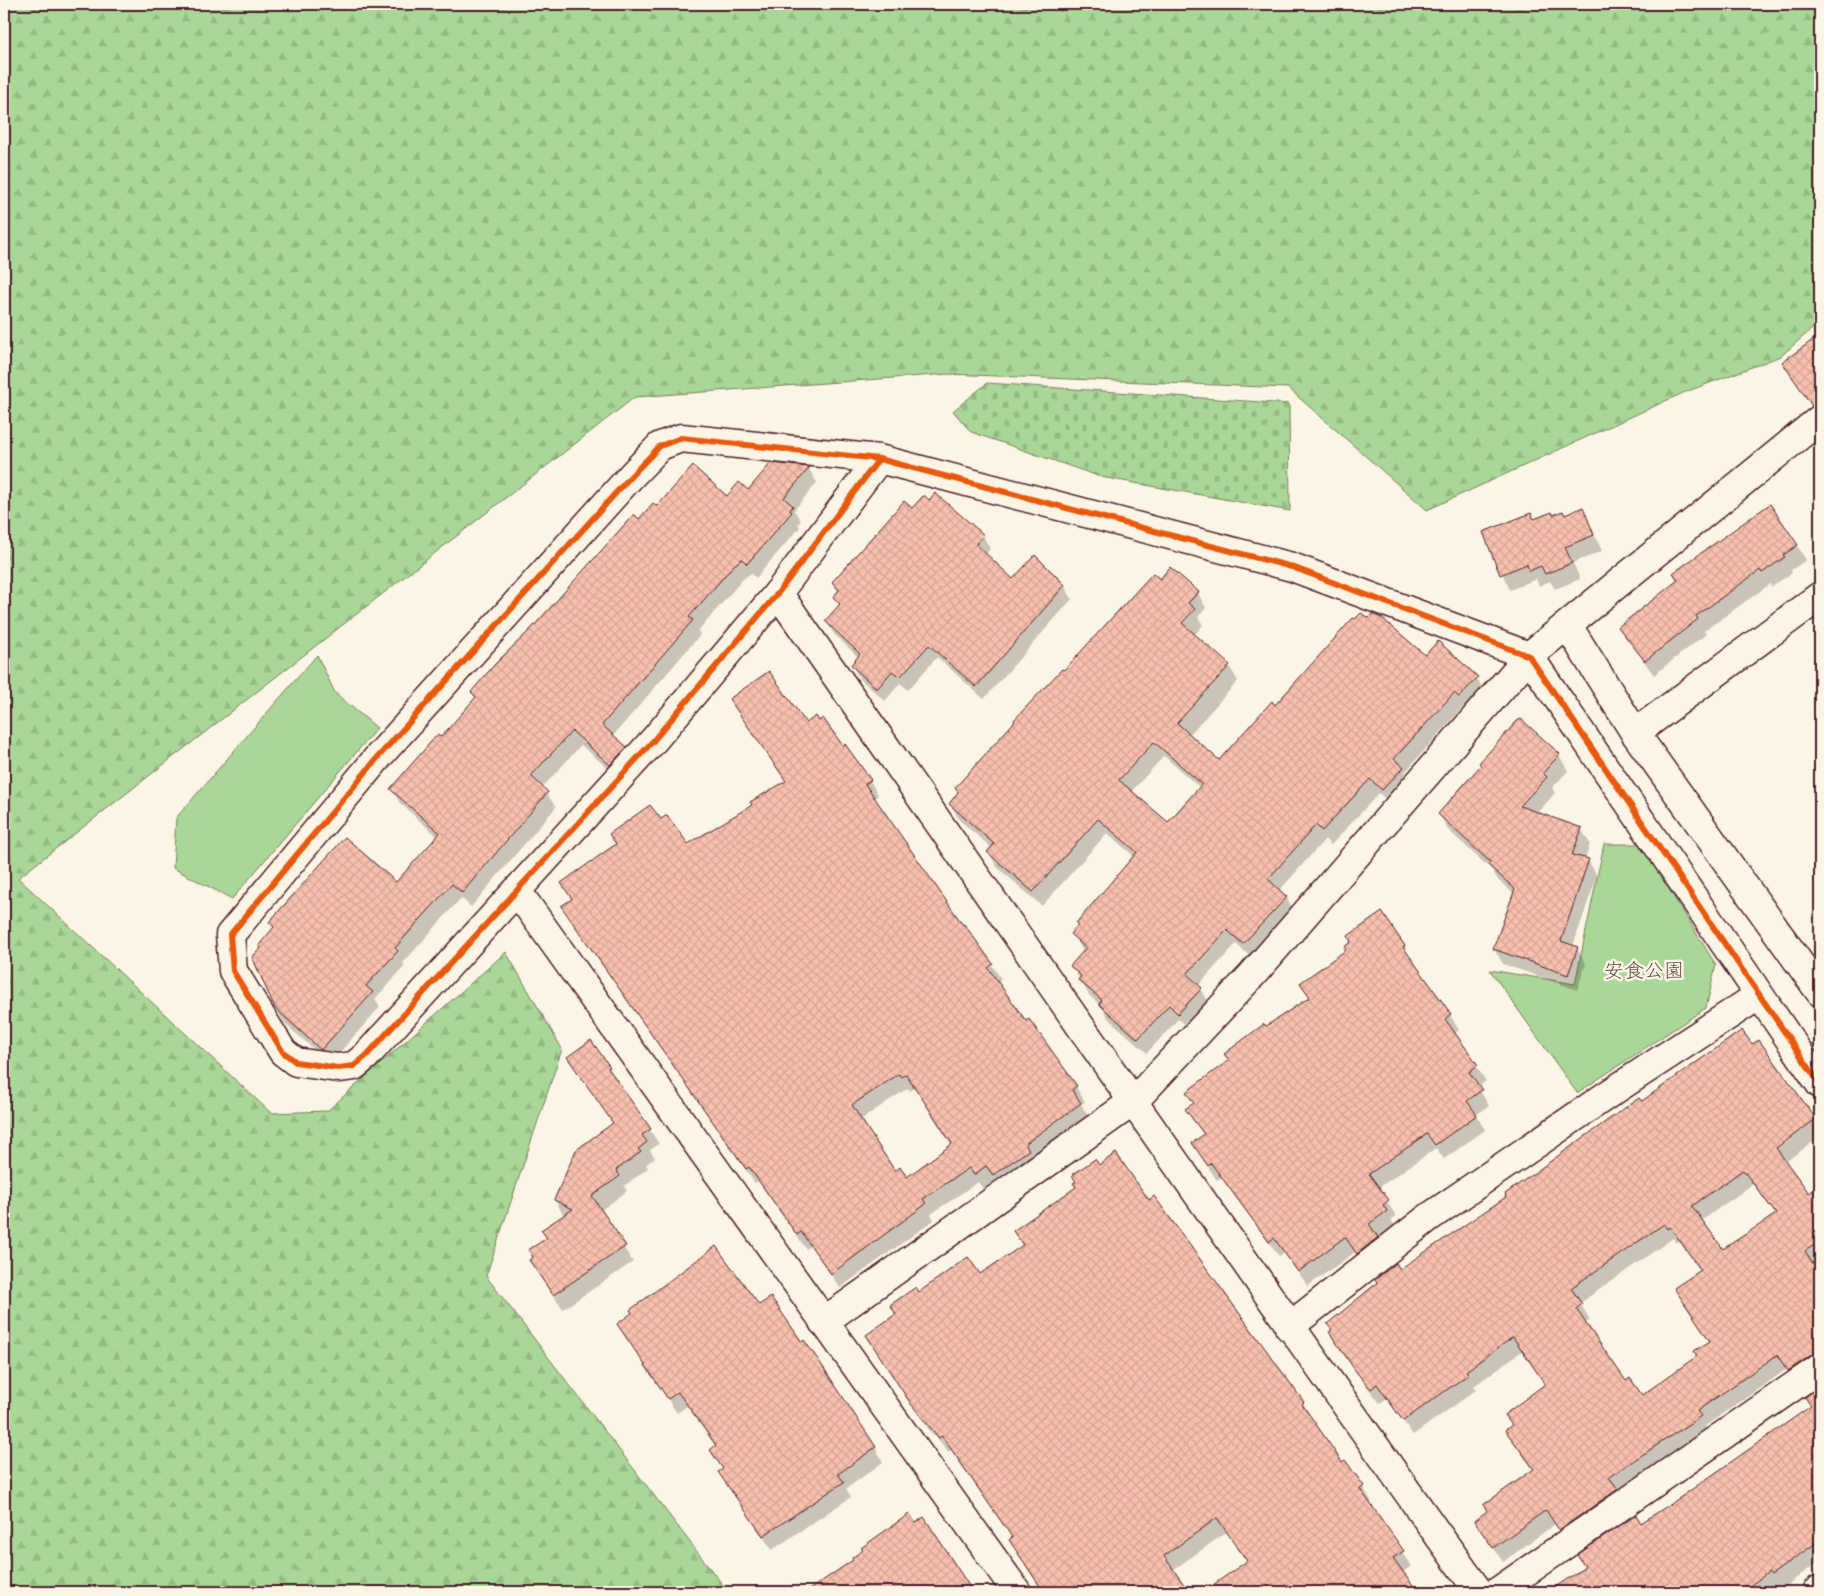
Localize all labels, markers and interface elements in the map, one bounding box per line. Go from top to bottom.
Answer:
park label: 安食公園 [1604,958,1684,983]

